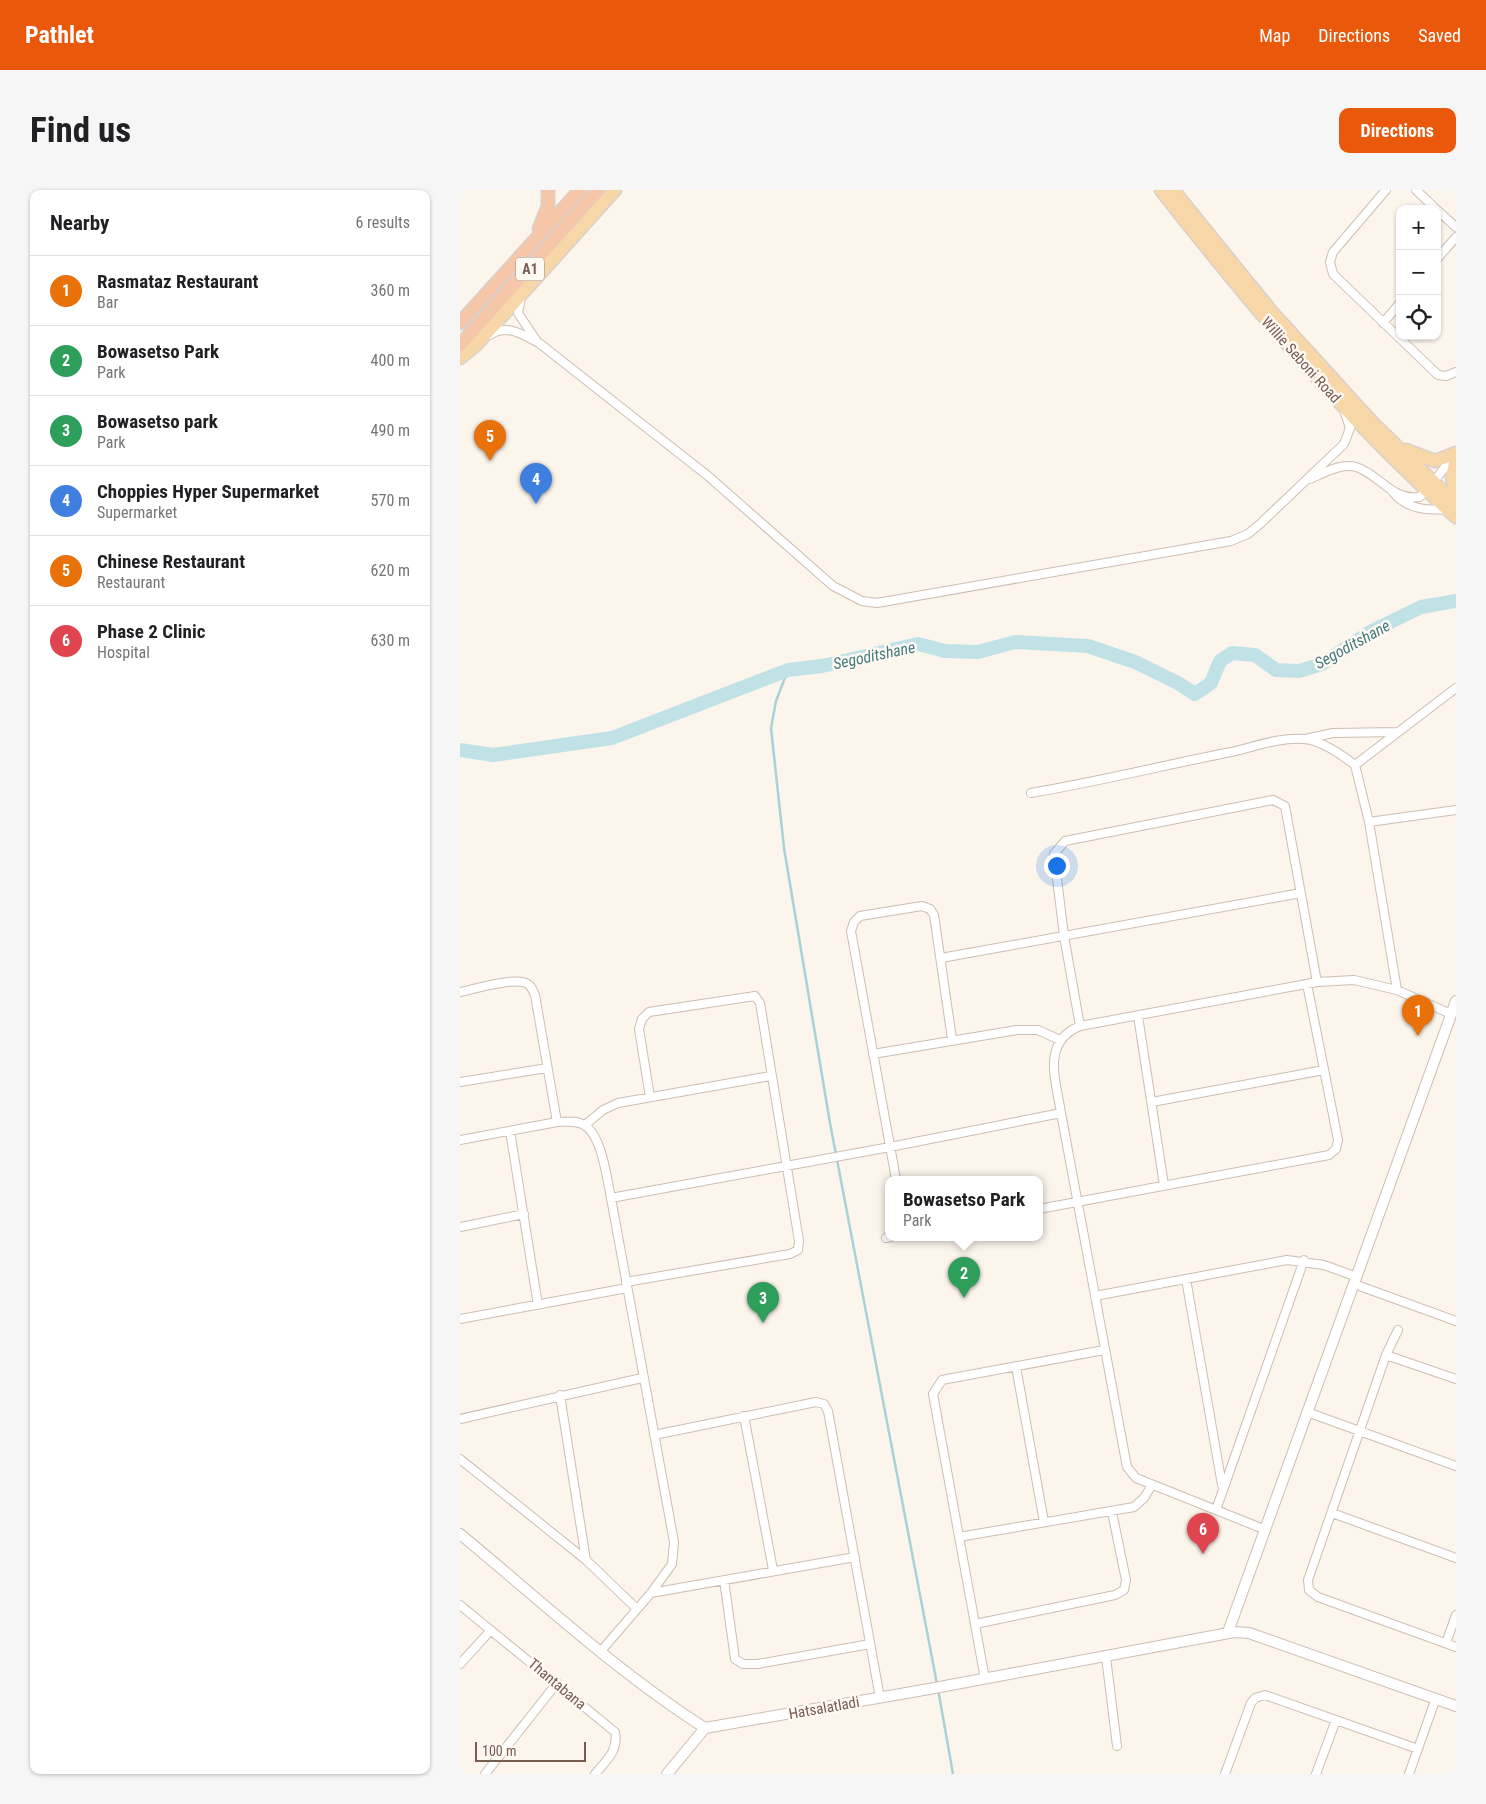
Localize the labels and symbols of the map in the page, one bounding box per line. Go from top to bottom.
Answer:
road number: A1 [516,258,544,280]
street label: Willie Seboni Road [1258,313,1344,407]
pin: 5 [474,420,506,461]
pin: 4 [520,463,552,504]
water label: Segoditshane [1311,616,1393,673]
water label: Segoditshane [831,638,917,673]
your location [1044,853,1070,879]
pin: 1 [1402,995,1434,1036]
pin: 2 [948,1257,980,1298]
pin: 3 [747,1282,779,1323]
pin: 6 [1187,1513,1219,1554]
street label: Thantabana [524,1655,590,1713]
street label: Hatsalatladi [787,1693,861,1723]
scale bar [475,1739,586,1762]

